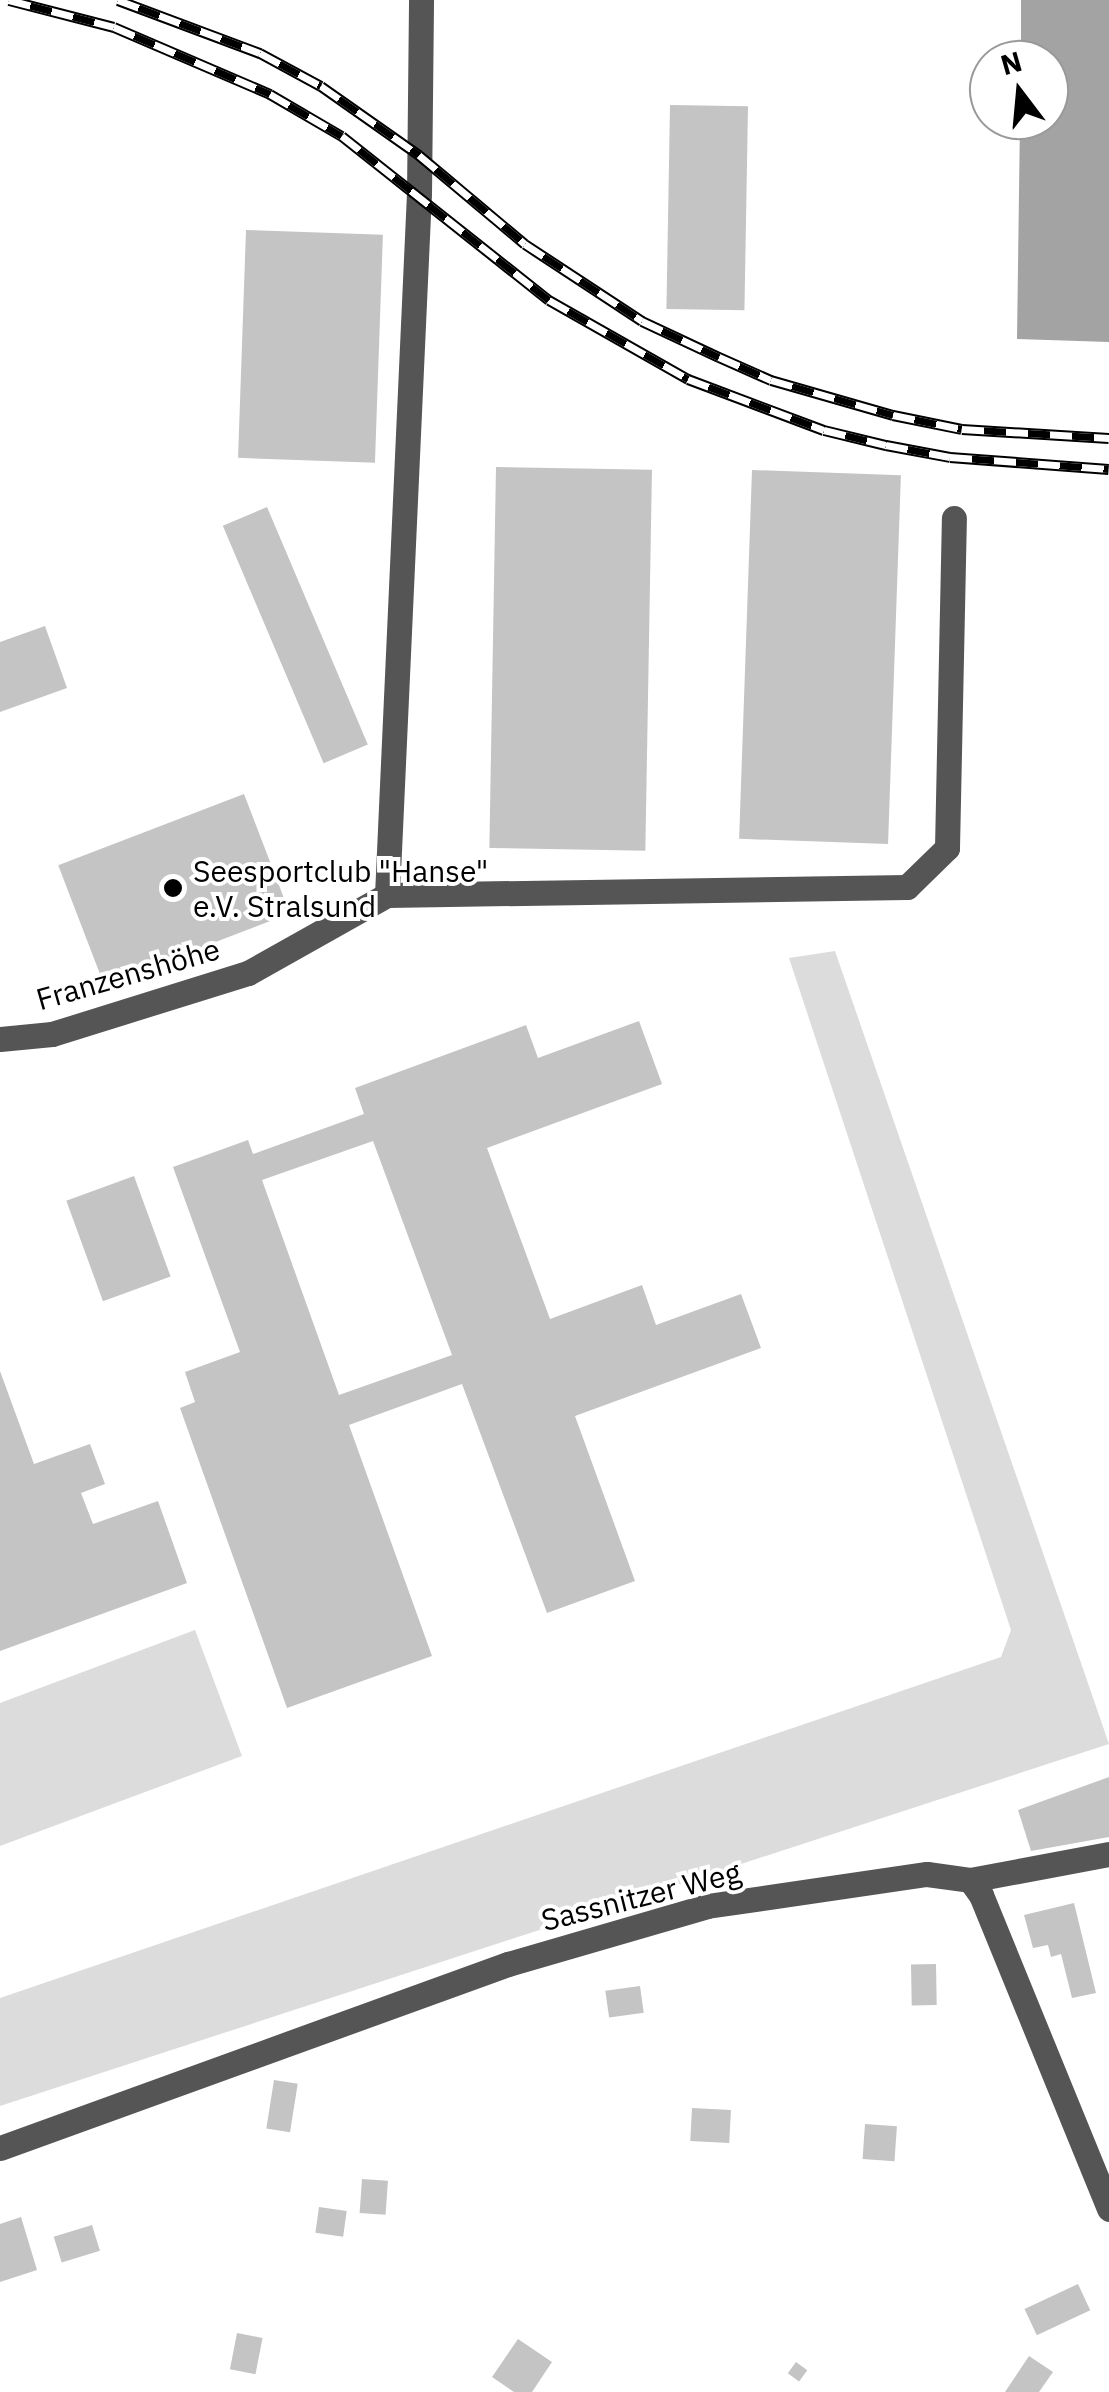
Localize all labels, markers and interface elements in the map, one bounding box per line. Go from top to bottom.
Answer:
north arrow [969,40,1069,140]
text: N [996,42,1026,83]
place label: Seesportclub "Hanse" e.V. Stralsund [193,853,488,924]
marker: Seesportclub "Hanse" e.V. Stralsund [162,877,184,899]
street label: Franzenshöhe [32,931,224,1017]
street label: Sassnitzer Weg [538,1854,744,1938]

